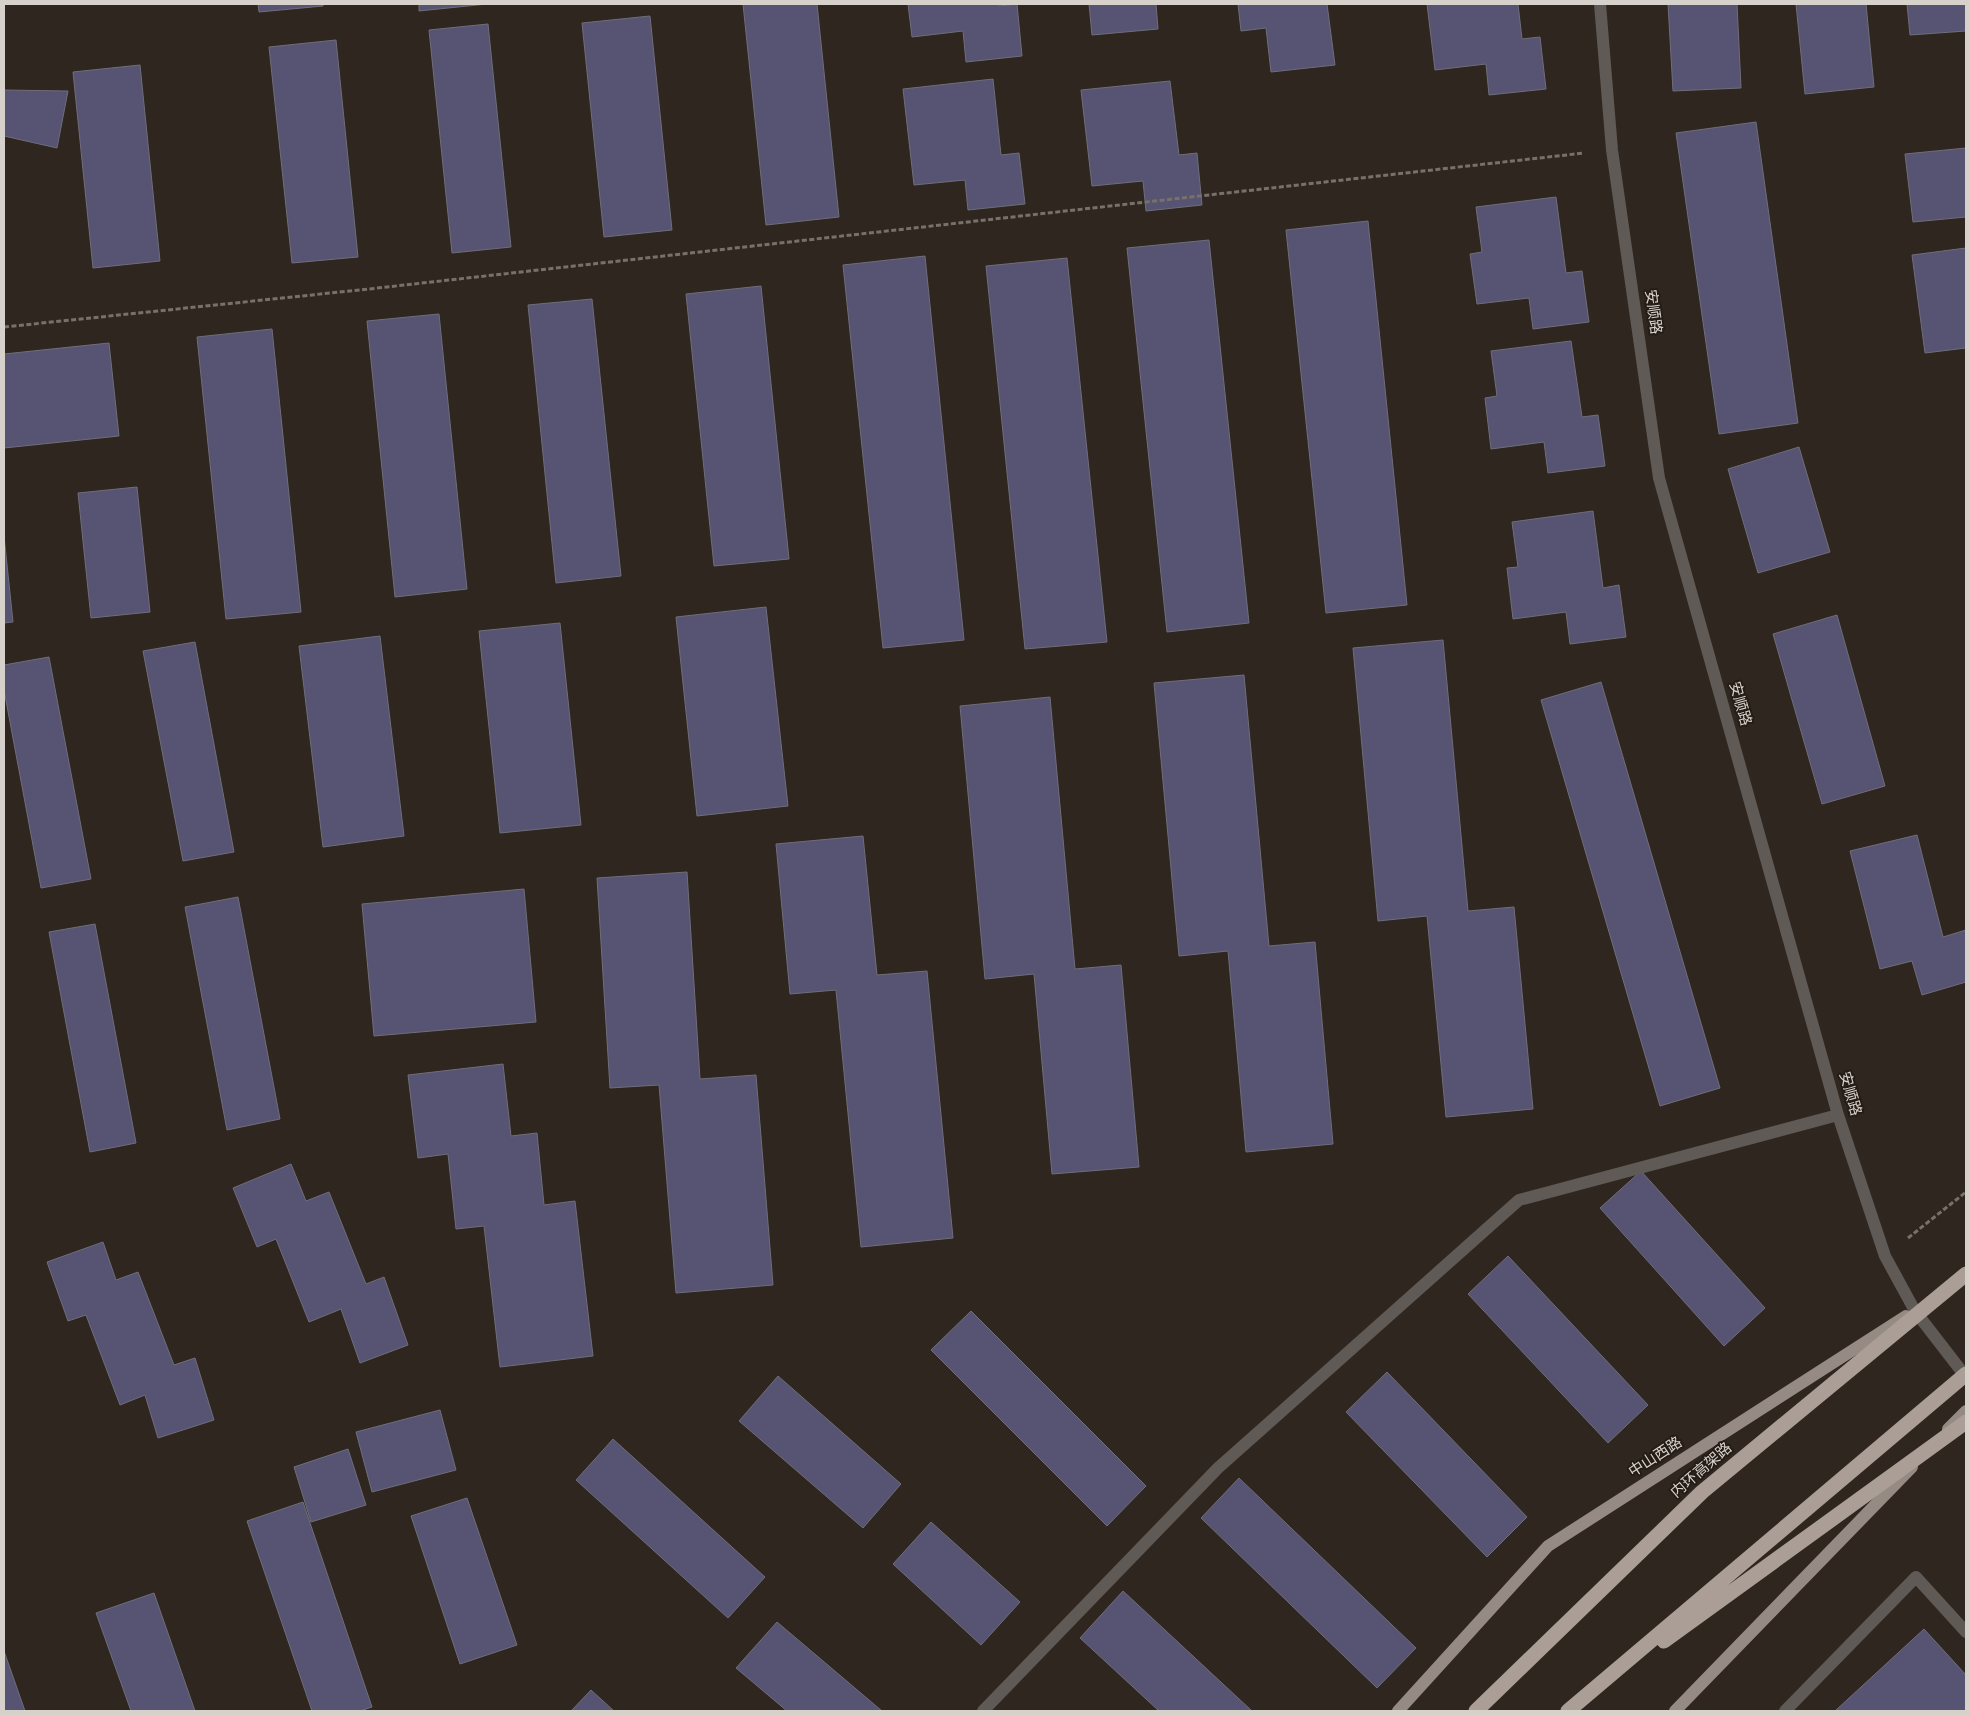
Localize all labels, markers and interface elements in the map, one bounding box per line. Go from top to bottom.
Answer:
street label: 安顺路 [1639,288,1665,336]
street label: 安顺路 [1724,680,1754,728]
street label: 安顺路 [1834,1070,1864,1118]
street label: 中山西路 [1626,1434,1686,1482]
street label: 内环高架路 [1667,1439,1737,1503]

